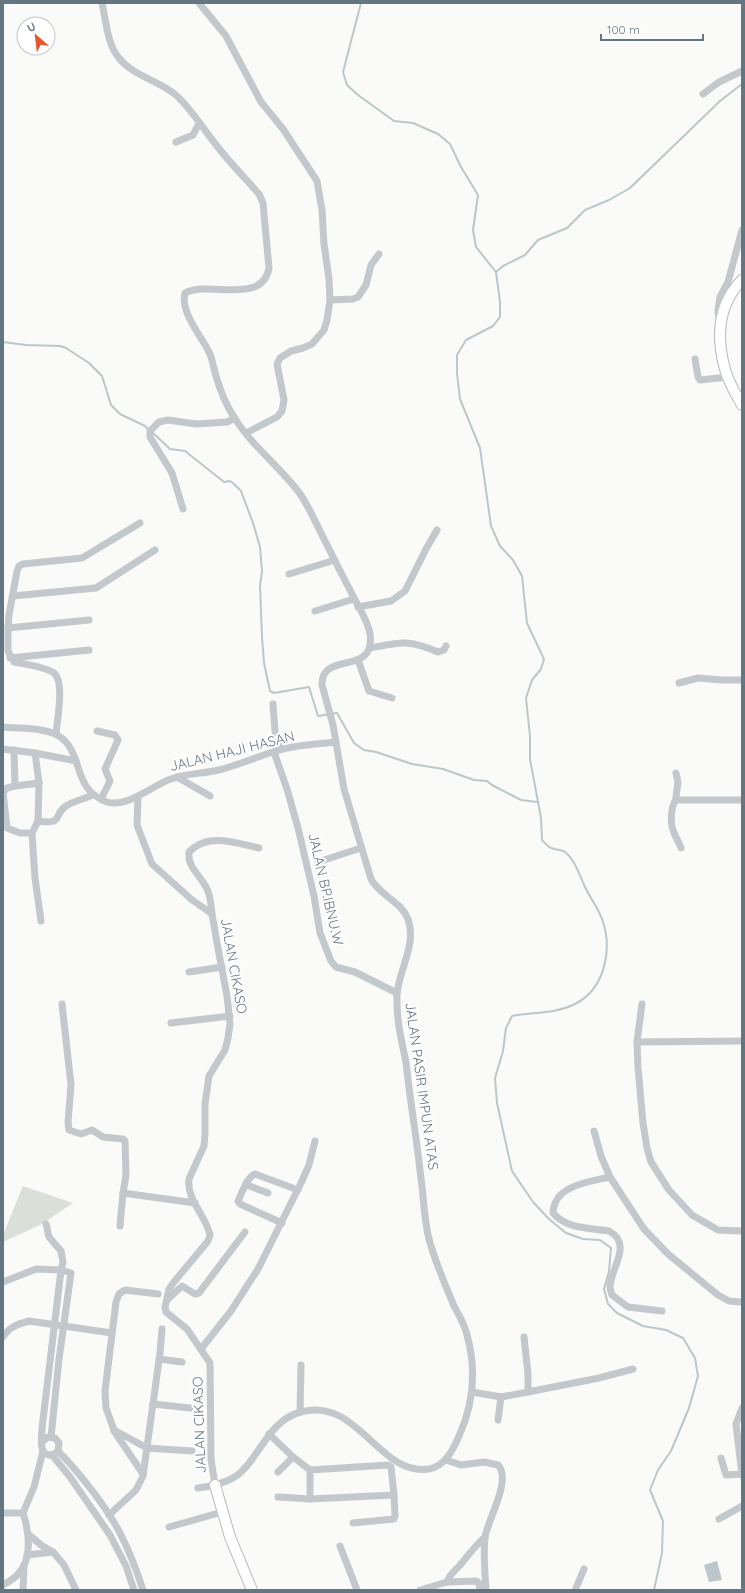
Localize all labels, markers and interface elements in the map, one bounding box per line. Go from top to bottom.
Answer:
north arrow [16,16,56,56]
scale bar [601,16,703,42]
text: U [25,19,38,35]
text: 100 m [607,22,640,37]
street label: JALAN HAJI HASAN [168,727,296,775]
street label: JALAN BP.IBNU.W [304,831,348,947]
street label: JALAN CIKASO [217,917,251,1016]
street label: JALAN PASIR IMPUN ATAS [401,1001,443,1171]
street label: JALAN CIKASO [188,1376,210,1474]

